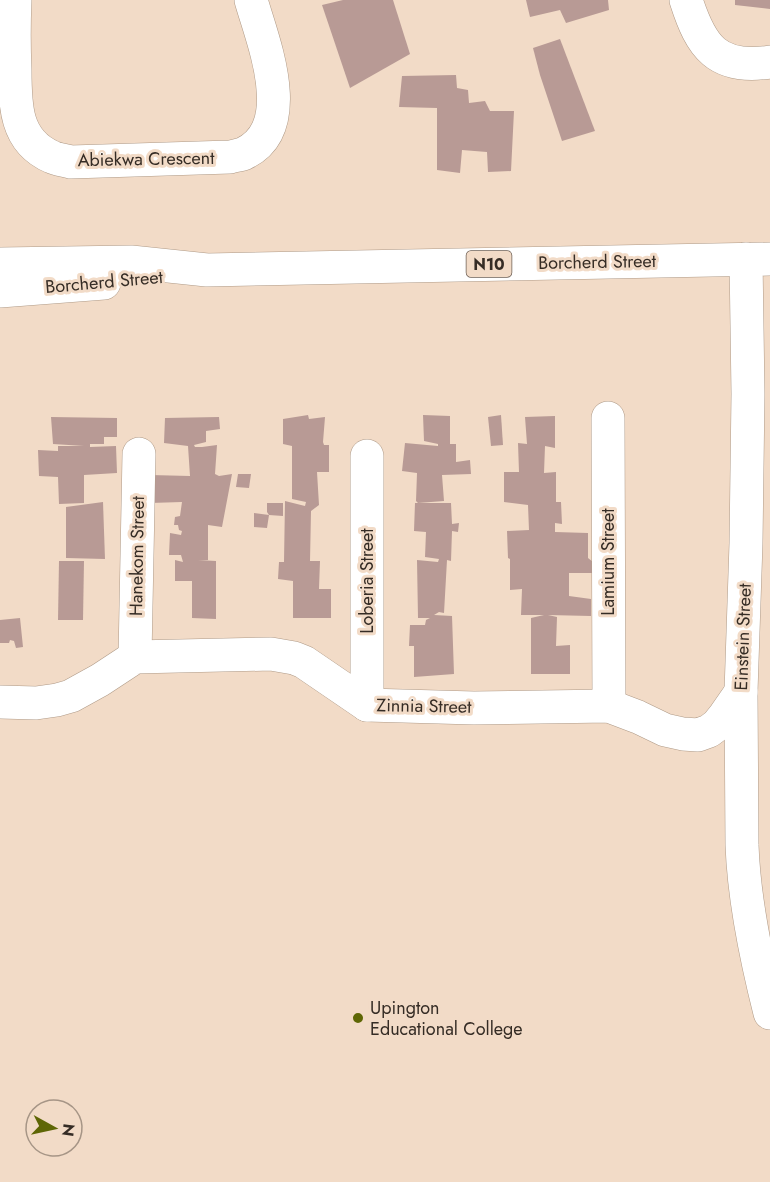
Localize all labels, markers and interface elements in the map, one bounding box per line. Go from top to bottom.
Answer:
street label: Abiekwa Crescent [77,145,215,173]
street label: Borcherd Street [538,248,657,276]
road number: N10 [466,251,512,277]
street label: Borcherd Street [44,264,165,300]
street label: Hanekom Street [123,495,151,616]
street label: Lamium Street [595,508,621,616]
street label: Loberia Street [354,528,380,634]
street label: Einstein Street [728,582,758,691]
street label: Zinnia Street [376,692,472,720]
place label: Upington Educational College [370,995,523,1042]
marker: Upington Educational College [351,1011,365,1025]
north arrow [24,1098,84,1158]
text: N [56,1122,81,1138]

